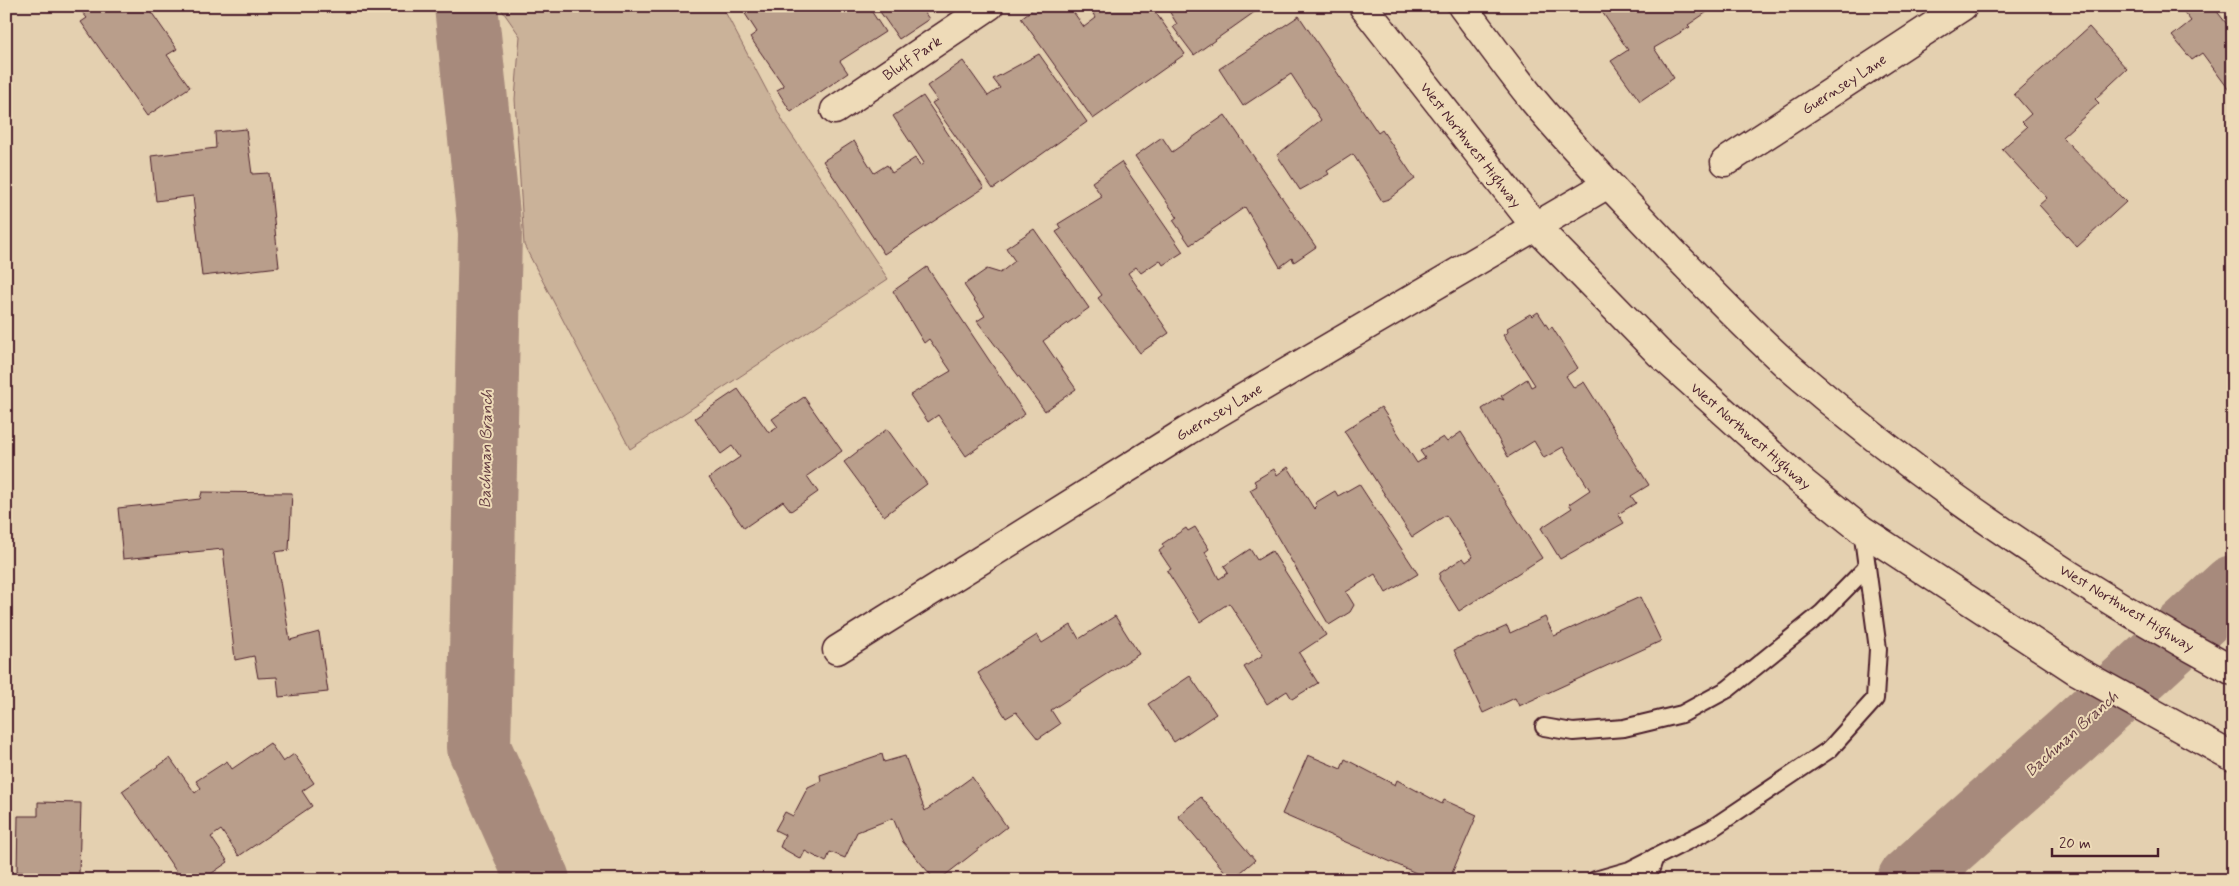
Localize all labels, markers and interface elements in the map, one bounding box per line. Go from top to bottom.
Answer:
street label: Bluff Park [879,32,946,86]
street label: Guernsey Lane [1798,50,1891,120]
street label: West Northwest Highway [1414,79,1526,213]
street label: Guernsey Lane [1173,379,1267,446]
street label: West Northwest Highway [1685,379,1815,496]
water label: Bachman Branch [475,389,498,508]
street label: West Northwest Highway [2055,561,2198,658]
water label: Bachman Branch [2021,686,2123,782]
scale bar [2052,826,2158,858]
text: 20 m [2059,834,2091,854]

